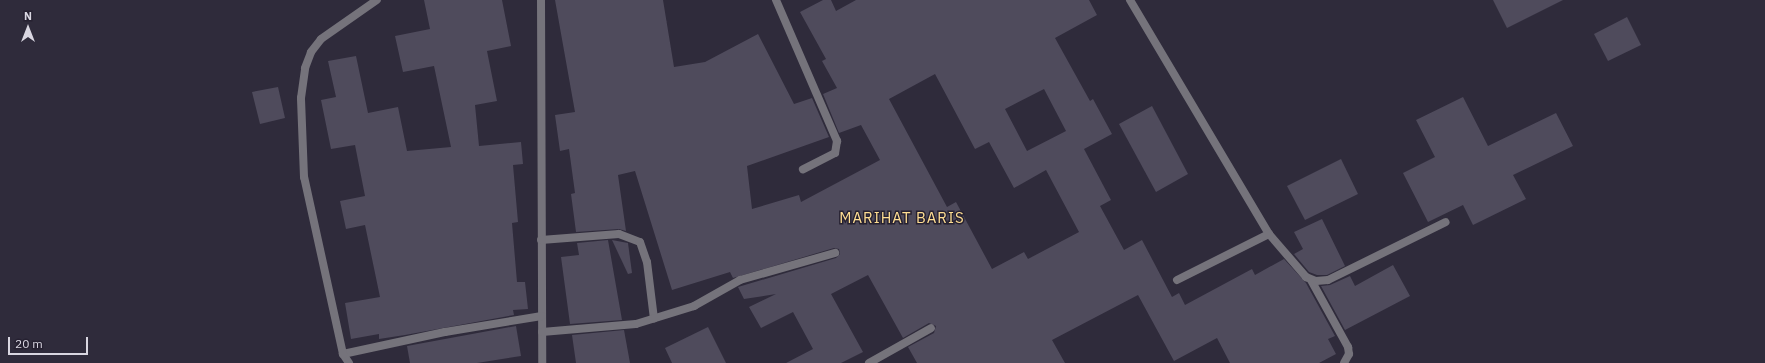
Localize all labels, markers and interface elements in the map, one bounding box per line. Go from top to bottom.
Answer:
north arrow [8,8,48,48]
text: N [24,9,32,23]
district label: MARIHAT BARIS [839,209,965,227]
scale bar [10,329,90,355]
text: 20 m [15,336,43,351]

